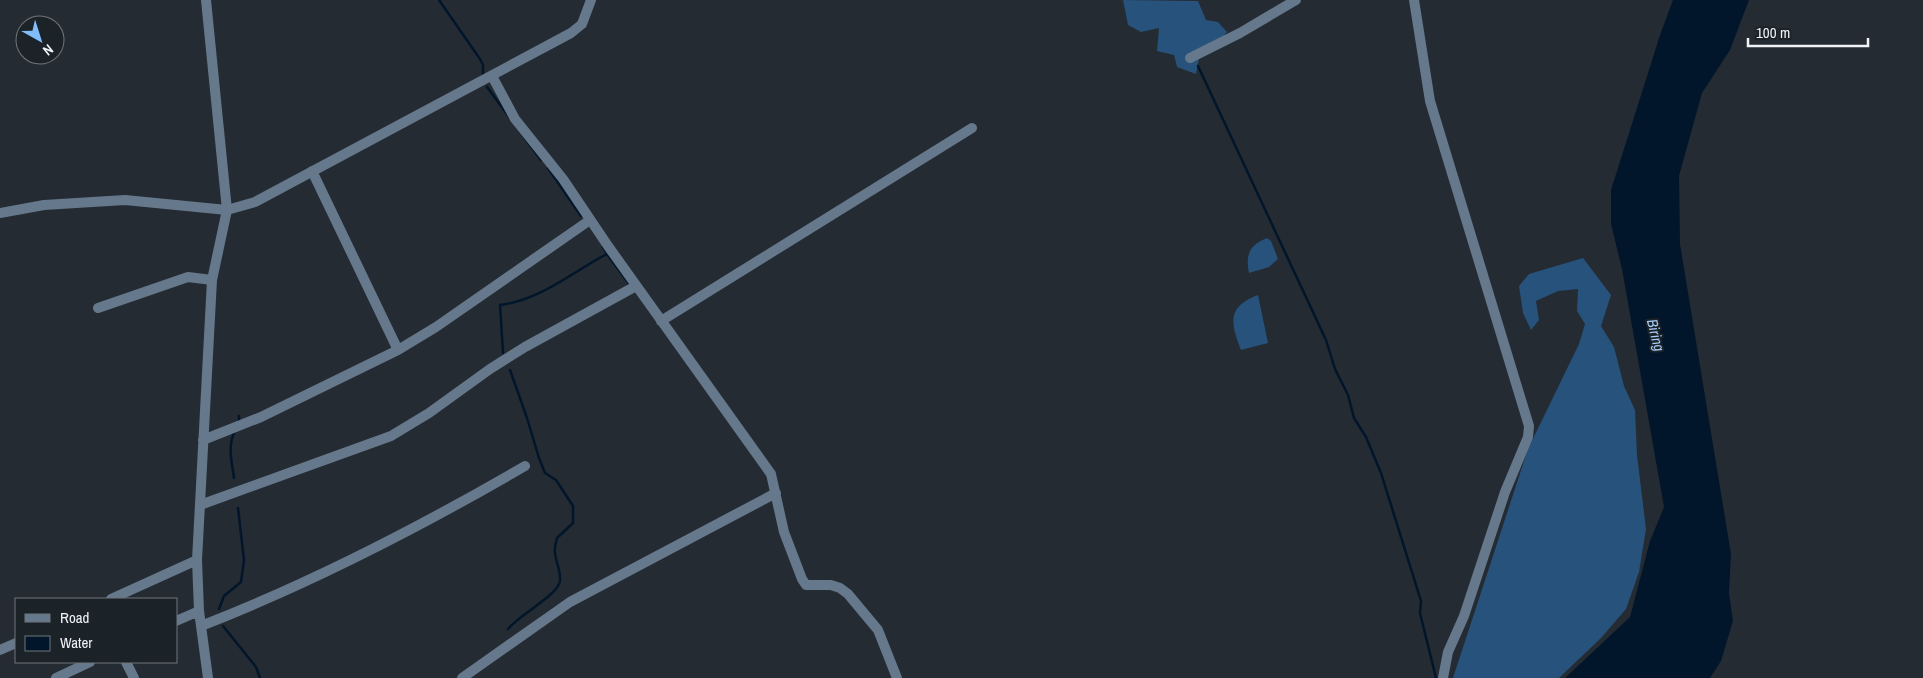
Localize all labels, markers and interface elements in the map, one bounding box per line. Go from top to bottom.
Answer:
north arrow [15,15,65,65]
scale bar [1748,15,1868,47]
text: 100 m [1756,22,1790,43]
text: N [39,40,57,60]
water label: Biring [1642,317,1670,354]
legend [15,598,178,663]
text: Road [60,607,89,628]
text: Water [60,632,92,653]

